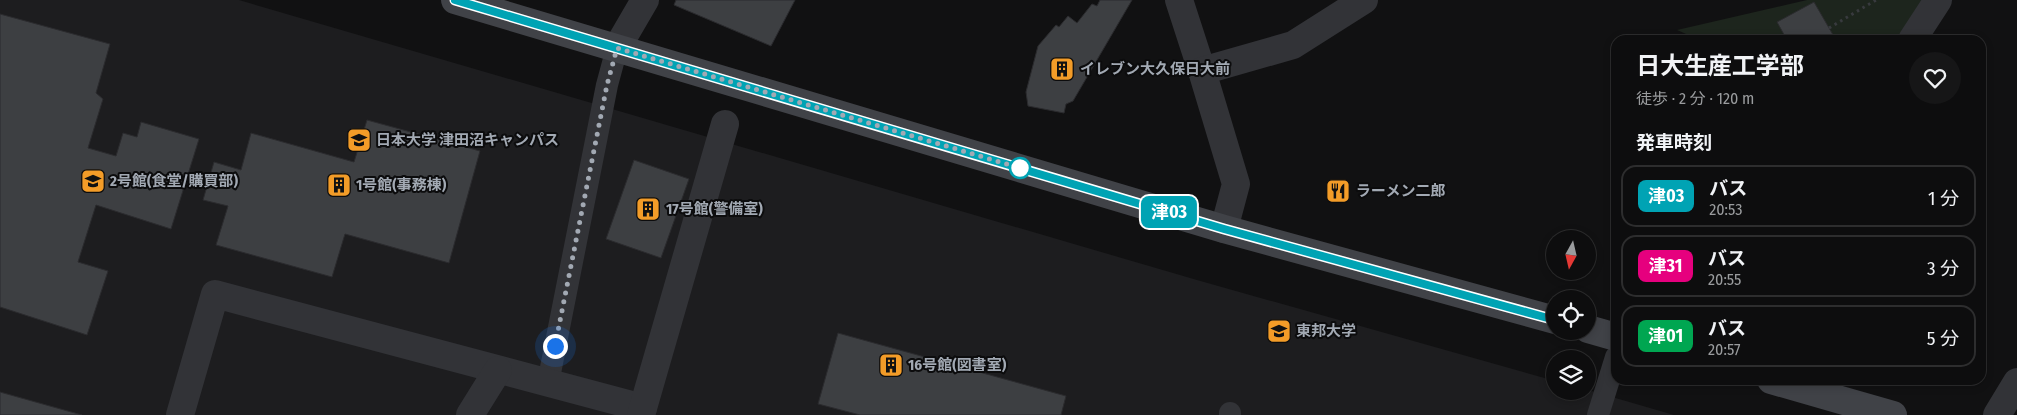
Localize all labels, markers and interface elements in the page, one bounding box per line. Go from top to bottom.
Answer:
text: 日大生産工学部 [1636,52,1804,80]
button: heart [1909,52,1961,104]
building icon: イレブン大久保日大前 [1049,56,1075,82]
place label: イレブン大久保日大前 [1080,60,1230,78]
text: 徒歩 · 2 分 · 120 m [1636,89,1754,108]
school or university icon: 日本大学 津田沼キャンパス [346,127,372,153]
place label: 日本大学 津田沼キャンパス [376,131,559,149]
text: 発車時刻 [1636,131,1712,154]
unlabelled marker [1009,157,1031,179]
school or university icon: 2号館(食堂/購買部) [80,168,106,194]
place label: 2号館(食堂/購買部) [109,172,238,190]
building icon: 1号館(事務棟) [326,172,352,198]
place label: 1号館(事務棟) [356,176,447,194]
text: バス [1709,177,1747,200]
restaurant icon: ラーメン二郎 [1325,178,1351,204]
place label: ラーメン二郎 [1356,182,1445,200]
text: 津03 [1648,185,1684,207]
text: 1 分 [1928,187,1959,210]
building icon: 17号館(警備室) [635,196,661,222]
line badge: 津03 [1140,196,1198,228]
place label: 17号館(警備室) [666,200,763,218]
text: 20:53 [1709,200,1742,219]
text: 津03 [1151,201,1187,223]
north arrow [1546,230,1596,280]
map controls [1546,230,1596,400]
text: バス [1708,247,1746,270]
text: 津31 [1649,255,1682,277]
text: 3 分 [1927,257,1959,280]
text: 20:55 [1708,270,1741,289]
button: locate [1546,290,1596,340]
text: バス [1708,317,1746,340]
school or university icon: 東邦大学 [1266,318,1292,344]
place label: 東邦大学 [1296,322,1356,340]
text: 津01 [1648,325,1683,347]
text: 5 分 [1927,327,1959,350]
your location [543,334,568,359]
text: 20:57 [1708,340,1740,359]
button: layers [1546,350,1596,400]
building icon: 16号館(図書室) [878,352,904,378]
place label: 16号館(図書室) [908,356,1007,374]

